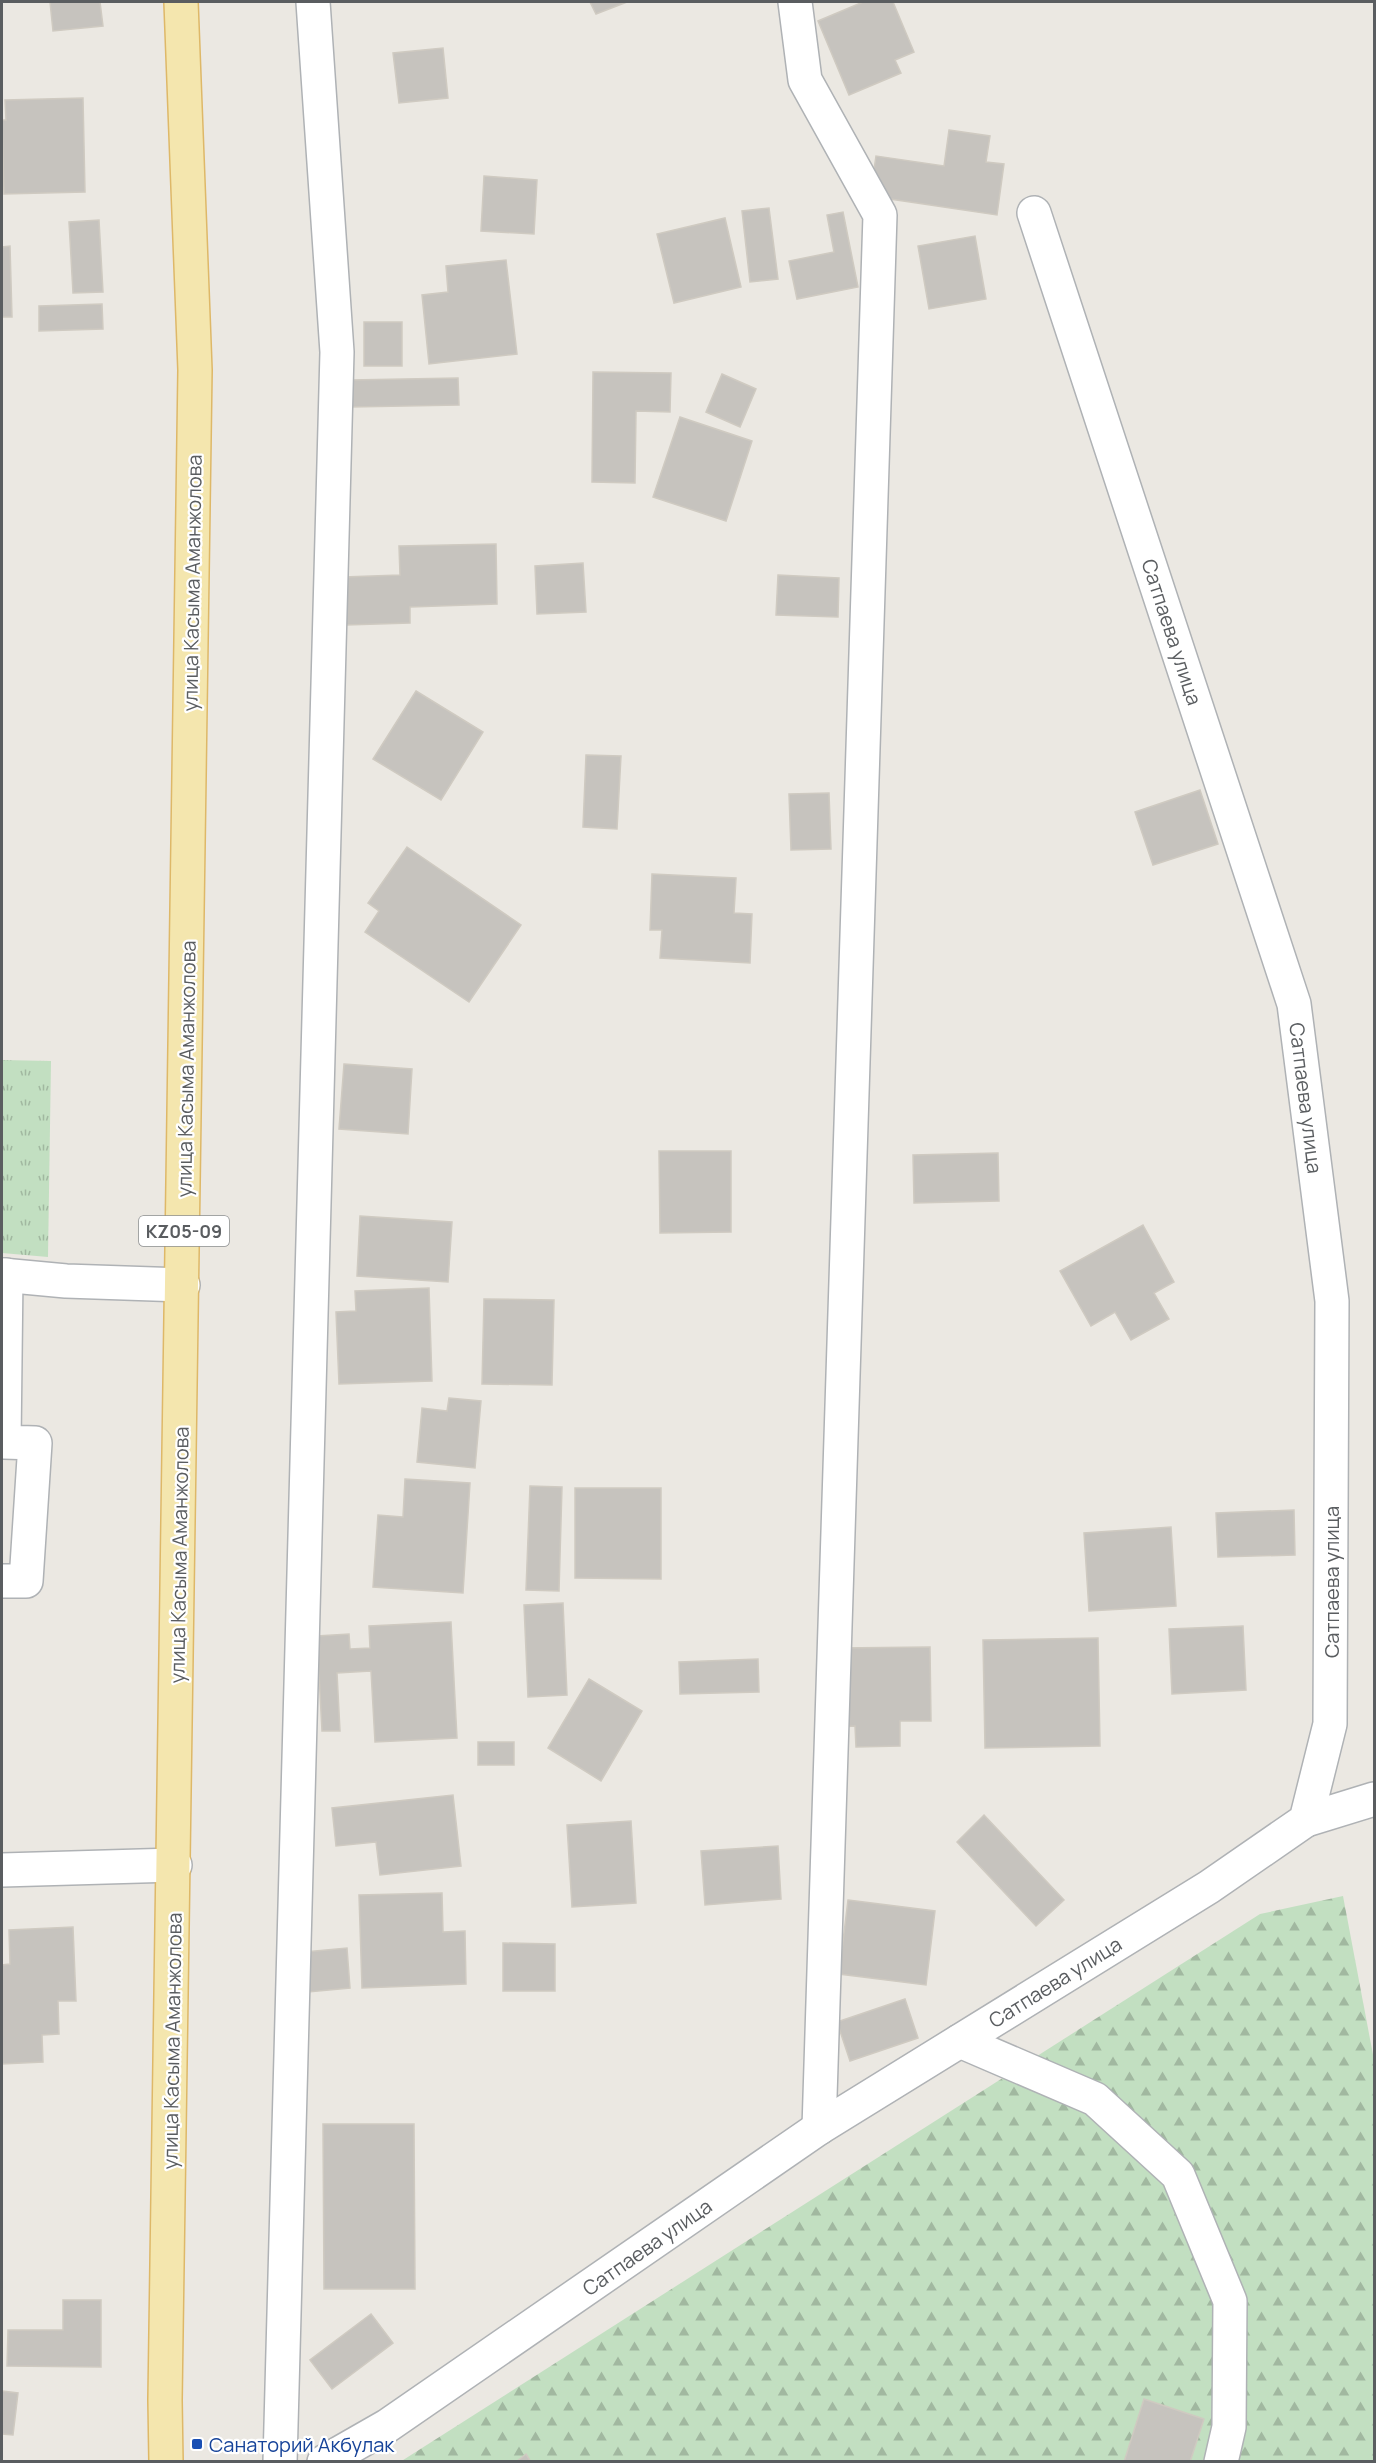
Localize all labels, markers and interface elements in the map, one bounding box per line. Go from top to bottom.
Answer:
street label: улица Касыма Аманжолова [176,454,208,712]
street label: Сатпаева улица [1136,556,1208,708]
street label: улица Касыма Аманжолова [170,940,202,1198]
street label: Сатпаева улица [1283,1021,1329,1175]
road number: KZ05-09 [139,1216,229,1246]
street label: улица Касыма Аманжолова [163,1426,195,1684]
street label: Сатпаева улица [1318,1506,1345,1658]
street label: улица Касыма Аманжолова [156,1912,188,2170]
street label: Сатпаева улица [983,1930,1127,2034]
street label: Сатпаева улица [577,2192,717,2302]
place label: Санаторий Акбулак [209,2431,395,2458]
marker: Санаторий Акбулак [190,2437,204,2451]

